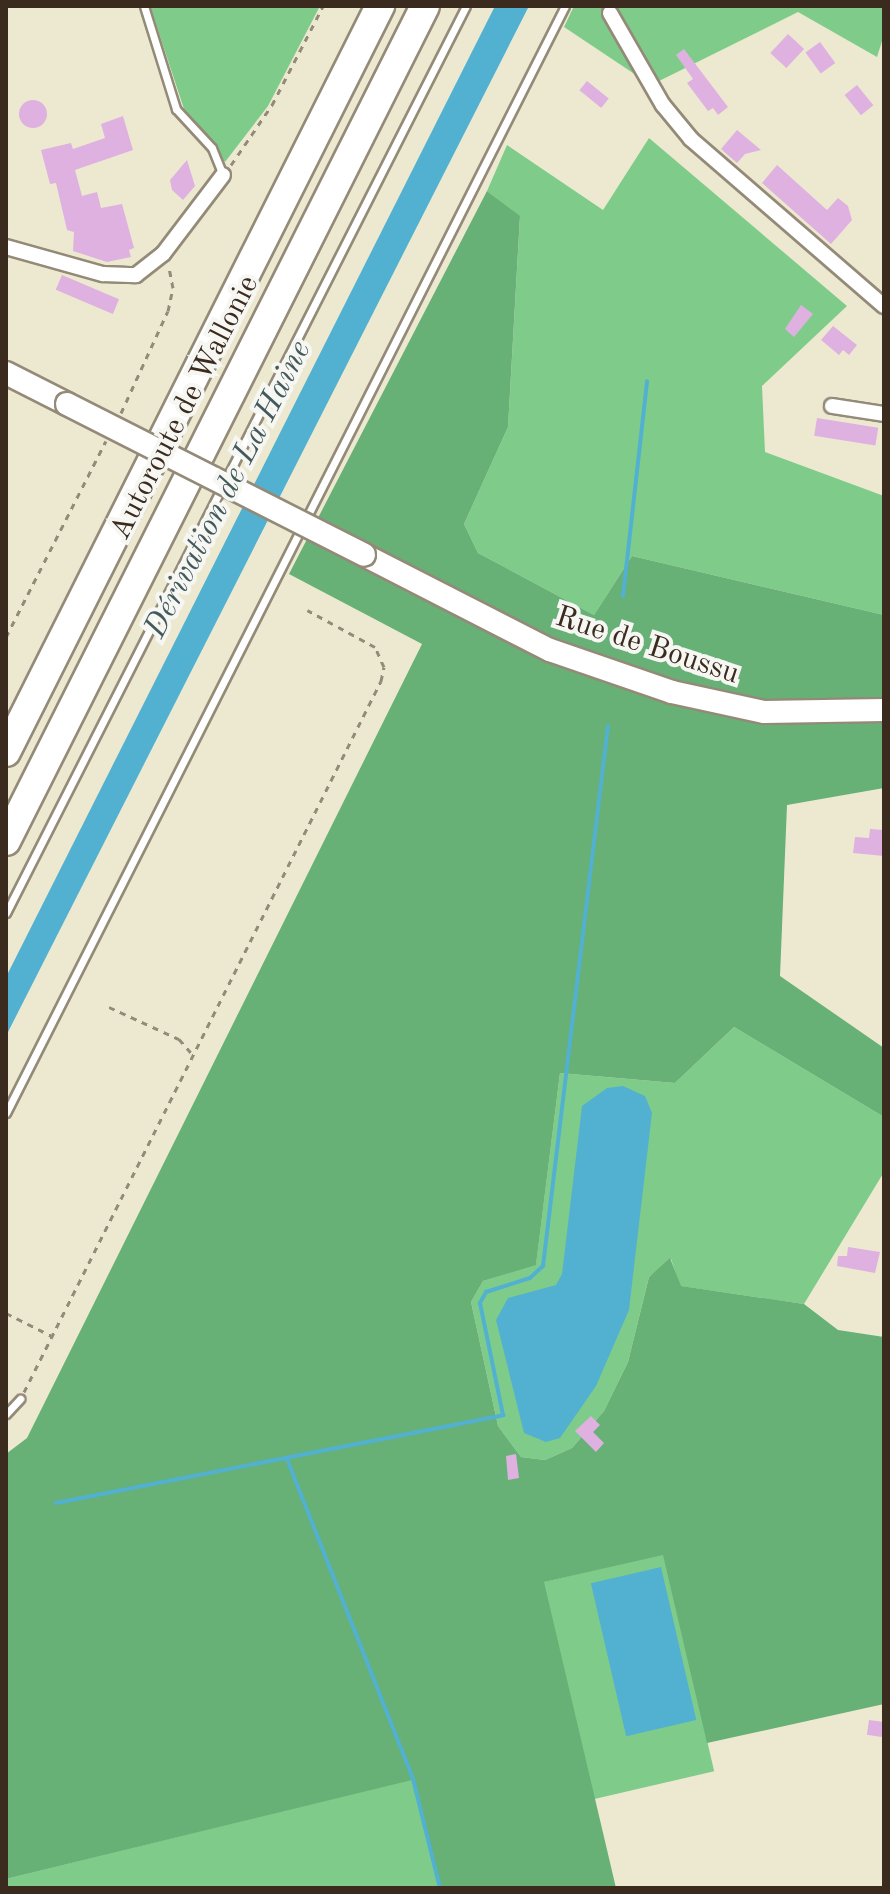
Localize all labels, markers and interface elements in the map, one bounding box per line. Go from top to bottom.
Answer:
street label: Autoroute de Wallonie [103,270,267,546]
water label: Dérivation de La Haine [137,335,321,645]
street label: Rue de Boussu [551,599,743,693]

